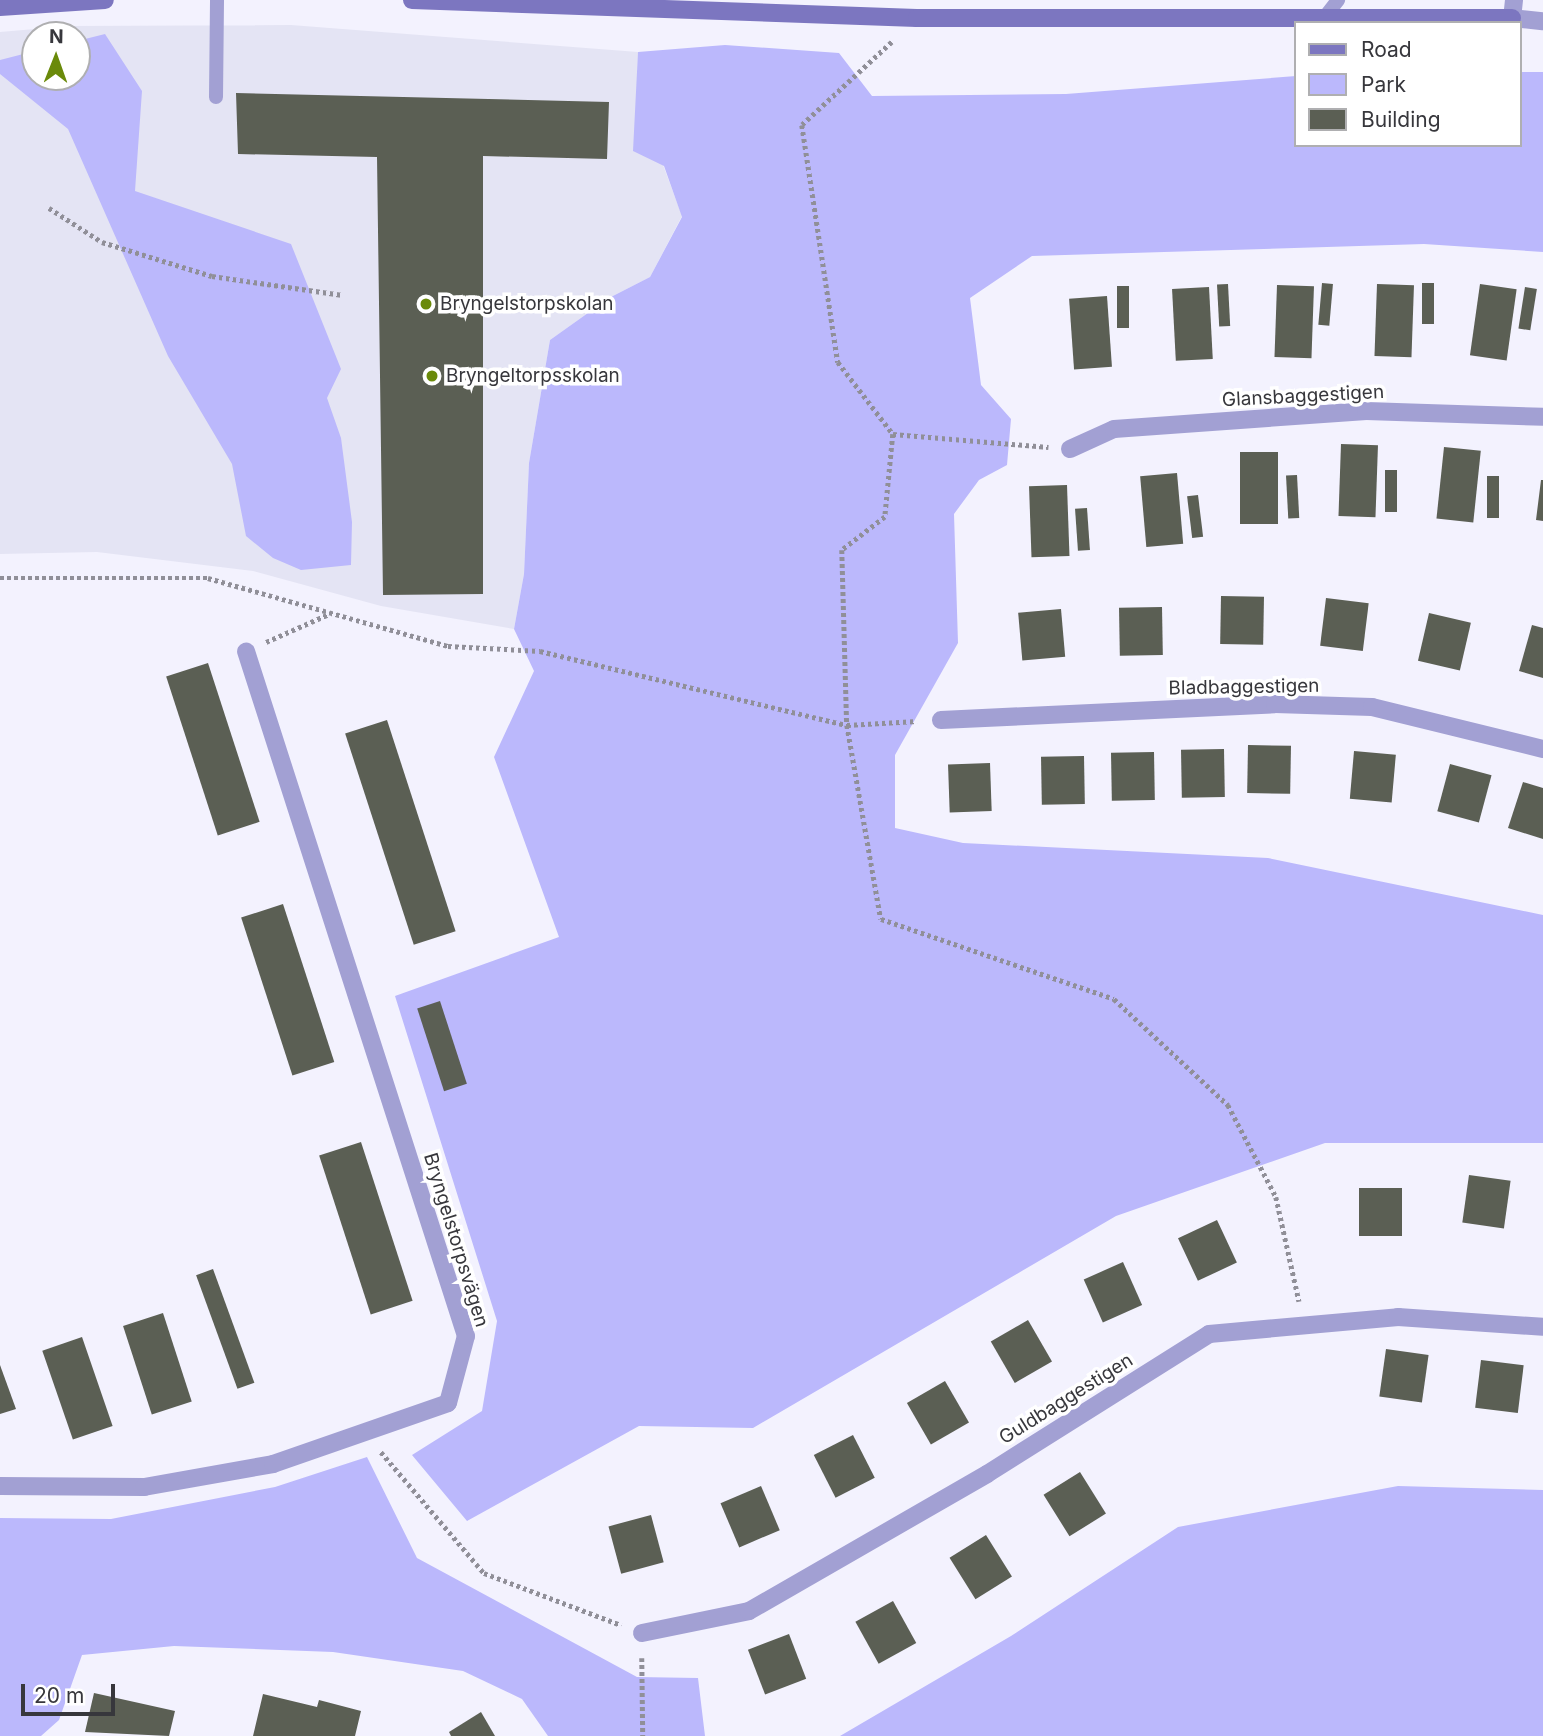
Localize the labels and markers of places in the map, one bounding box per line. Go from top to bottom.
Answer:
place label: Bryngelstorpskolan [440,293,614,315]
marker: Bryngelstorpskolan [418,296,434,312]
place label: Bryngeltorpsskolan [446,365,620,387]
marker: Bryngeltorpsskolan [424,368,440,384]

